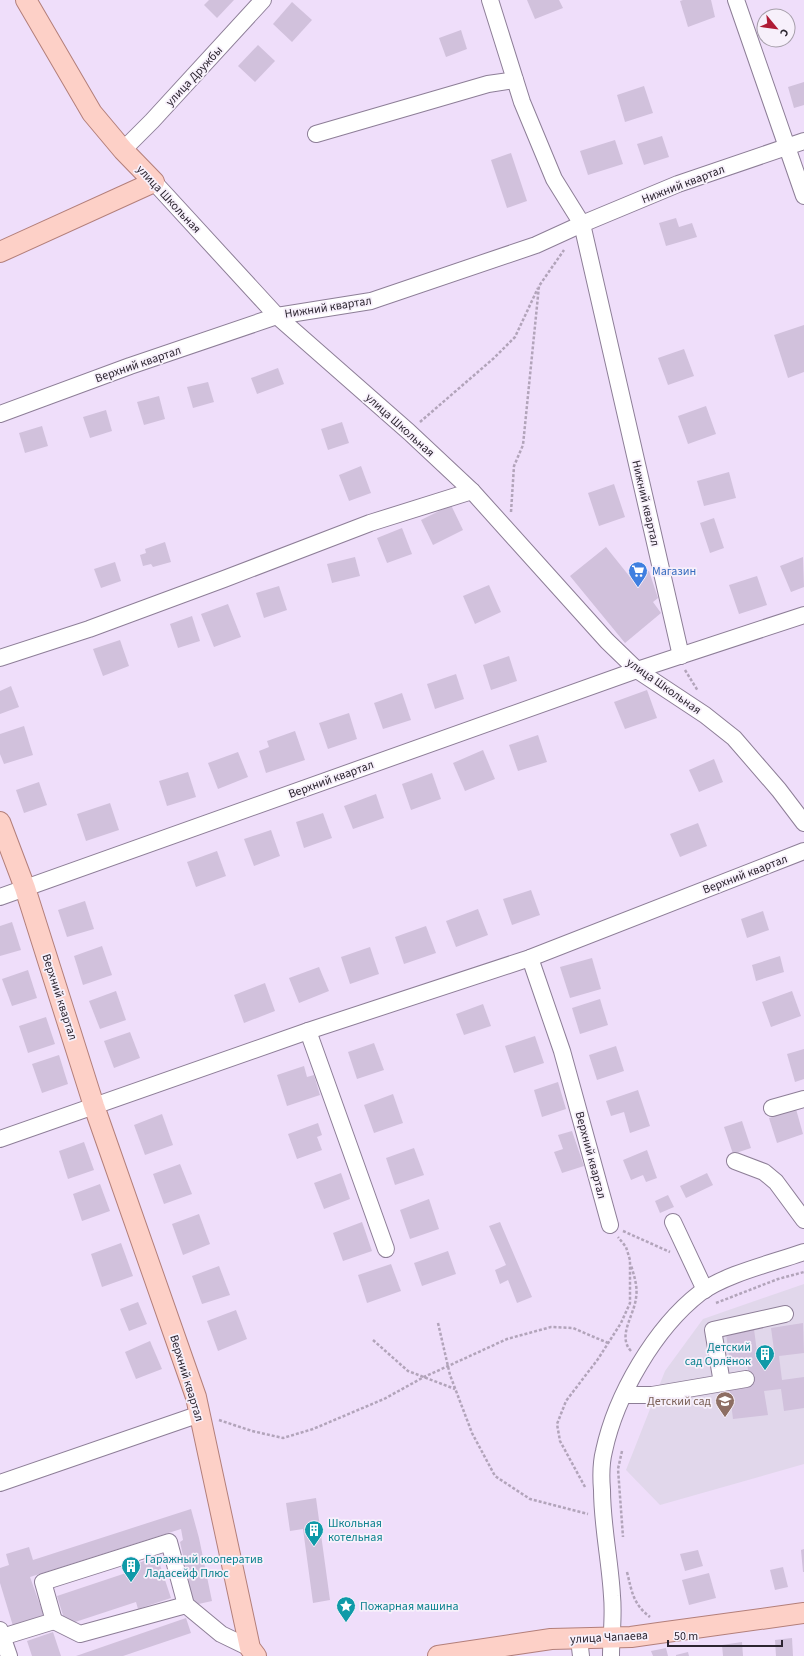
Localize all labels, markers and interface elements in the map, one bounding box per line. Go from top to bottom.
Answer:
north arrow [756,8,796,48]
text: С [776,26,792,40]
street label: улица Дружбы [162,43,227,110]
street label: улица Школьная [132,161,205,237]
street label: Нижний квартал [639,161,727,208]
street label: Нижний квартал [283,292,373,323]
street label: Верхний квартал [93,342,183,387]
street label: улица Школьная [361,390,438,461]
street label: Нижний квартал [627,458,664,548]
supermarket icon: Магазин [627,560,649,588]
place label: Магазин [652,563,696,580]
street label: улица Школьная [623,654,705,719]
street label: Верхний квартал [286,756,376,803]
street label: Верхний квартал [700,850,790,898]
street label: Верхний квартал [38,952,81,1042]
street label: Верхний квартал [571,1110,610,1201]
street label: Верхний квартал [165,1333,208,1424]
place label: Детский сад Орлёнок [685,1339,751,1370]
building icon: Детский сад Орлёнок [754,1343,776,1371]
school or university icon: Детский сад [714,1390,736,1418]
place label: Детский сад [647,1393,712,1410]
place label: Школьная котельная [328,1515,383,1546]
building icon: Школьная котельная [303,1519,325,1547]
place label: Гаражный кооператив Ладасейф Плюс [145,1551,263,1582]
building icon: Гаражный кооператив Ладасейф Плюс [120,1555,142,1583]
place icon: Пожарная машина [335,1595,357,1623]
place label: Пожарная машина [360,1598,459,1615]
scale bar [668,1622,782,1648]
street label: улица Чапаева [570,1627,648,1648]
text: 50 m [674,1628,698,1645]

